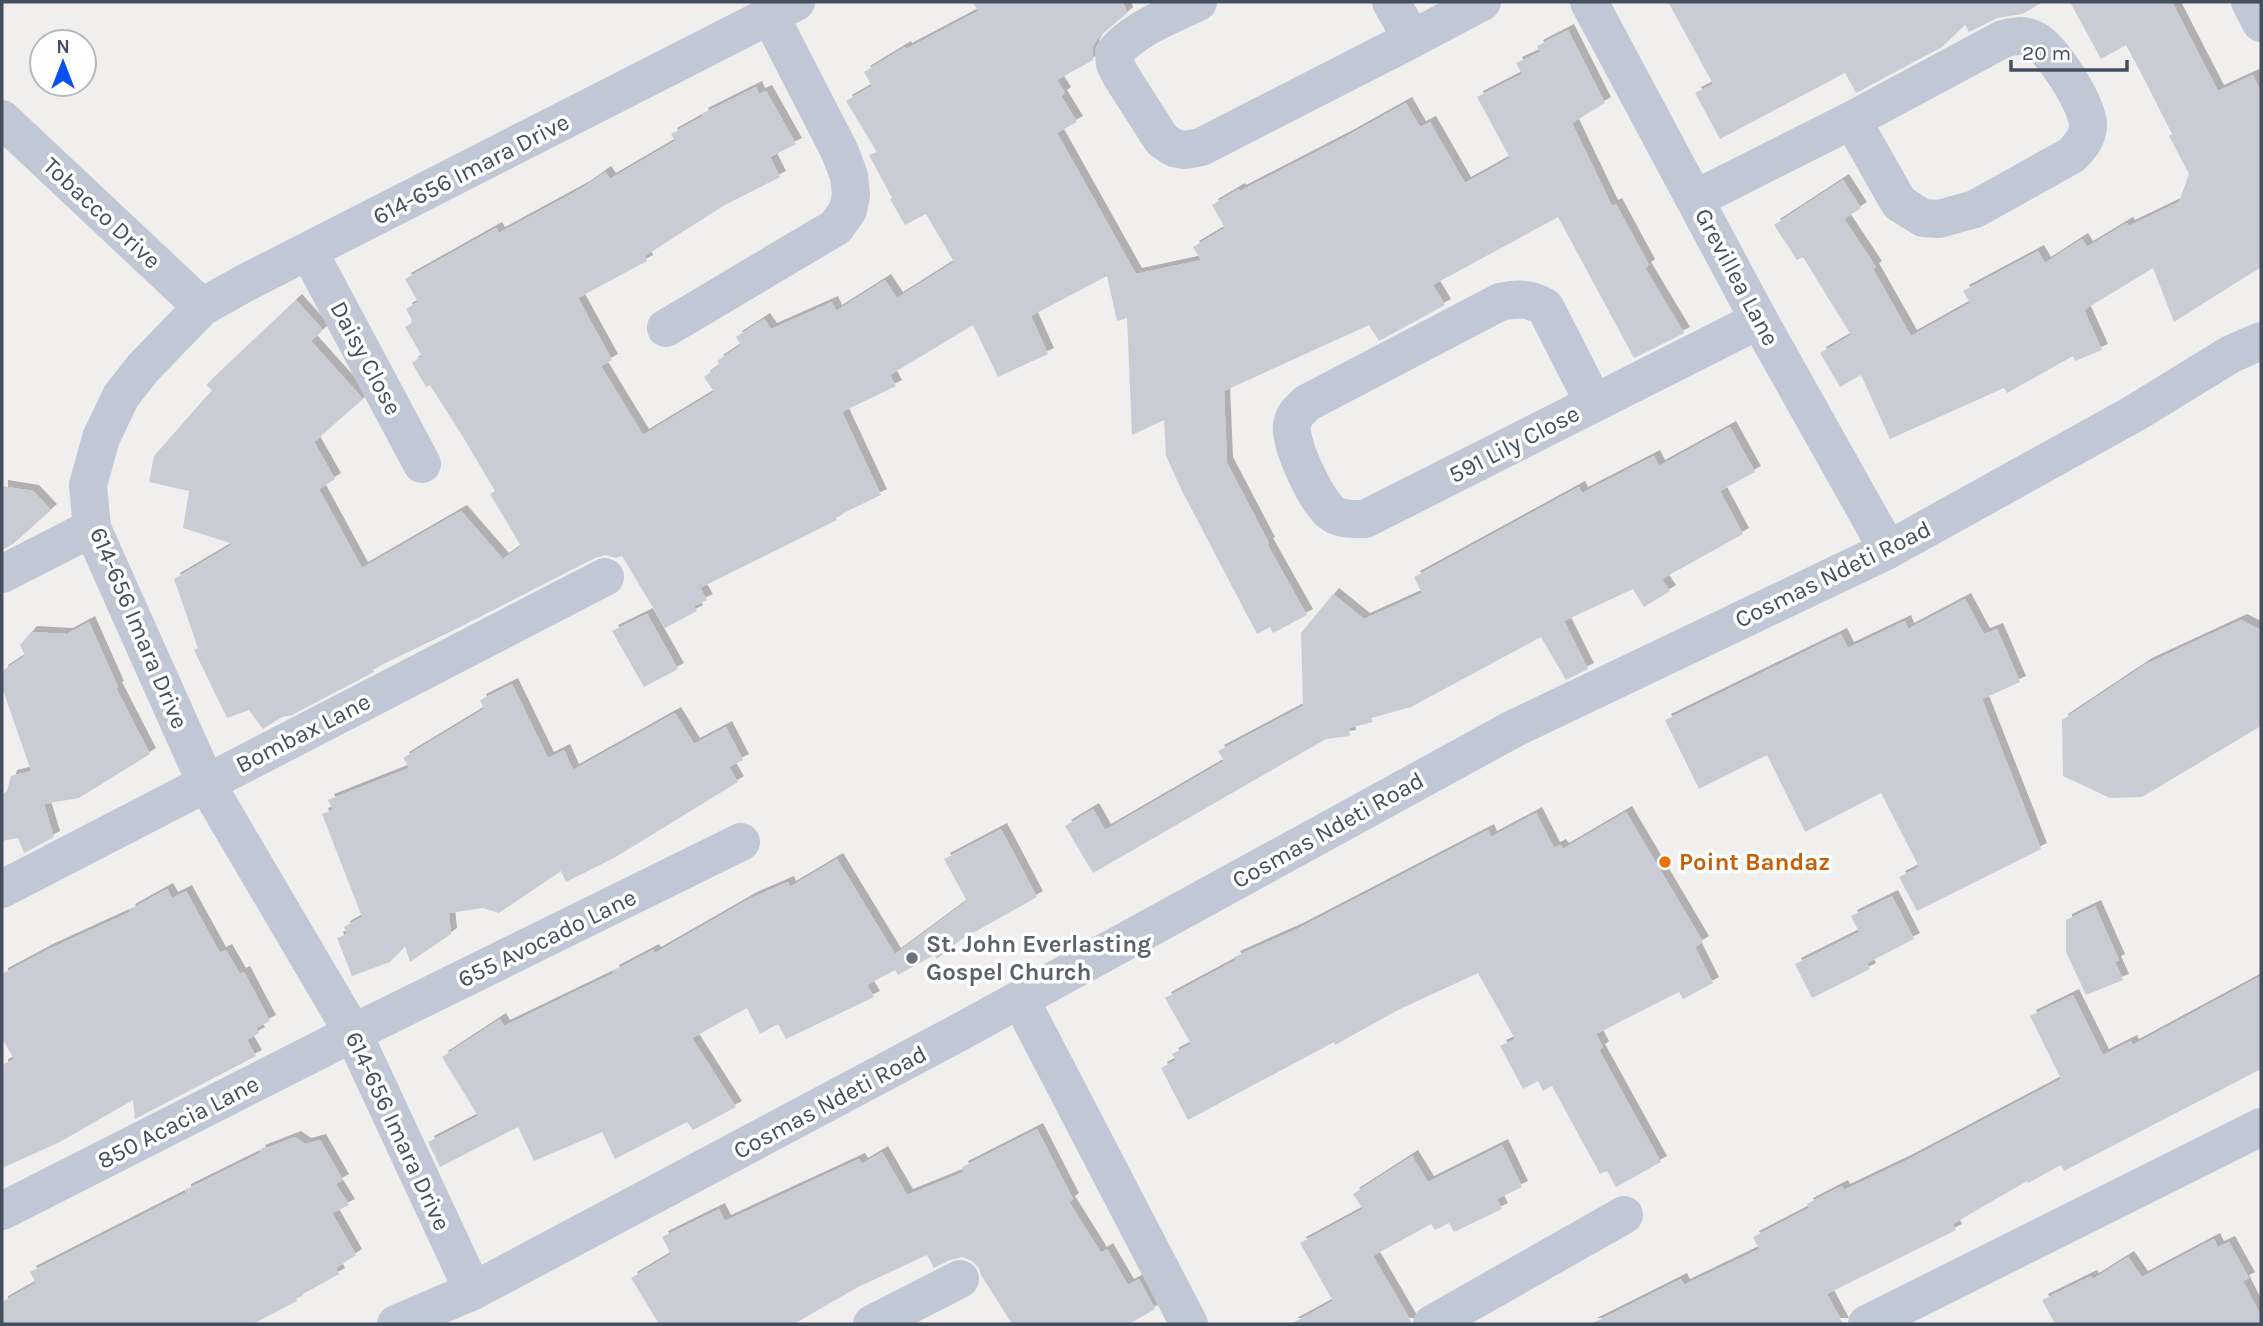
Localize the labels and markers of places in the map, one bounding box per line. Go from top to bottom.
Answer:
place label: Point Bandaz [1679,848,1830,876]
marker: Point Bandaz [1657,854,1673,870]
place label: St. John Everlasting Gospel Church [926,930,1151,986]
marker: St. John Everlasting Gospel Church [904,950,920,966]

